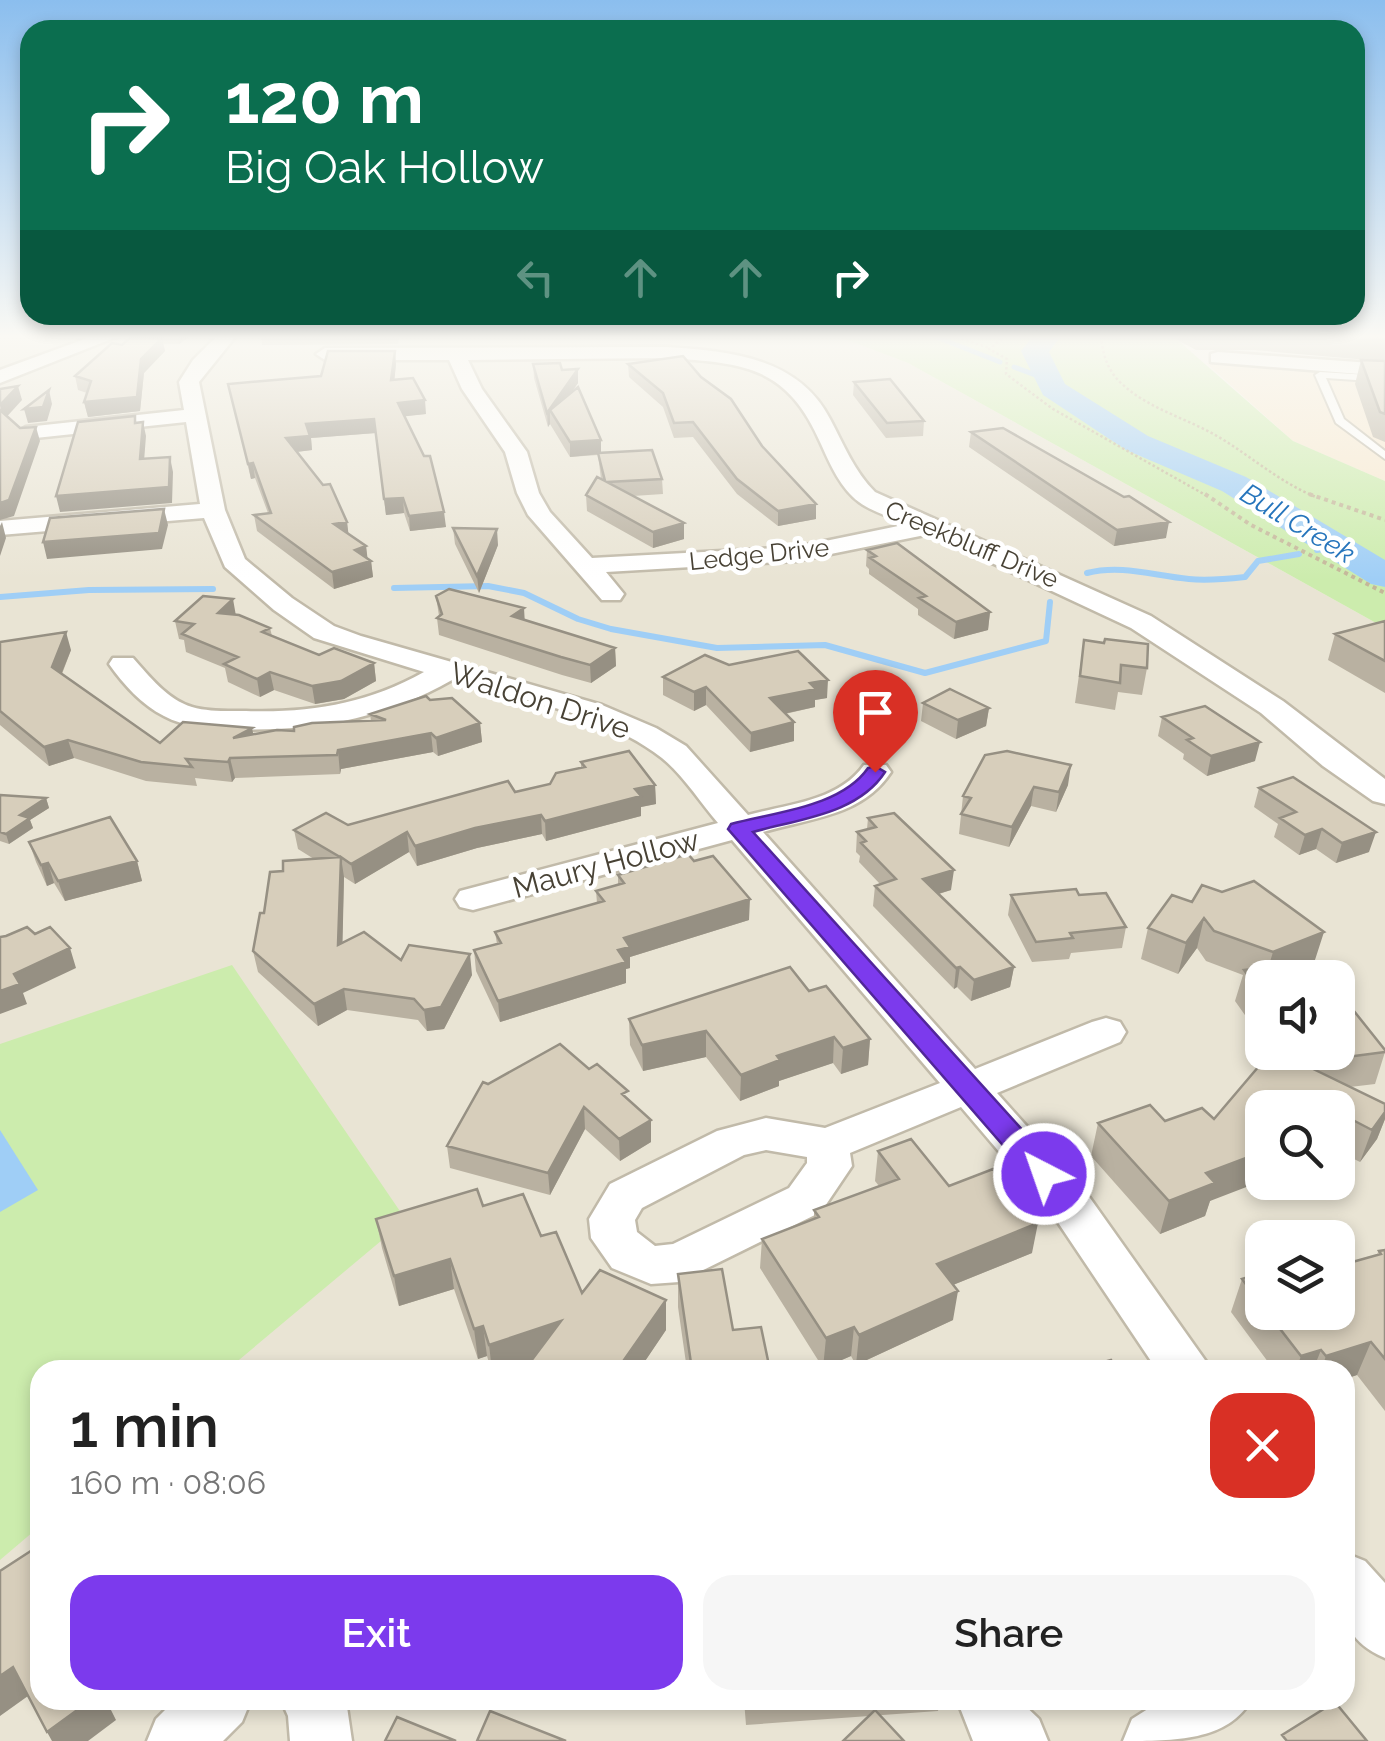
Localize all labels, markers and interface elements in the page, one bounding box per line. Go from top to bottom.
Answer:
text: 120 m [225,57,424,139]
icon: right [60,60,190,190]
text: Big Oak Hollow [225,141,544,194]
icon: left [508,250,563,305]
icon: ahead [613,250,668,305]
icon: ahead [718,250,773,305]
icon: right [823,250,878,305]
water label: Bull Creek [1235,476,1361,570]
street label: Creekbluff Drive [881,494,1063,594]
street label: Ledge Drive [687,532,831,576]
street label: Waldon Drive [446,655,635,746]
pin [833,670,918,773]
icon: arrive [848,685,903,740]
street label: Maury Hollow [509,822,703,905]
map controls [1245,960,1355,1330]
button: sound [1245,960,1355,1070]
button: search [1245,1090,1355,1200]
position arrow [992,1122,1096,1226]
button: layers [1245,1220,1355,1330]
text: 1 min [70,1391,219,1461]
button: close [1210,1393,1315,1498]
text: 160 m · 08:06 [70,1464,266,1501]
button: Exit [70,1575,683,1690]
button: Share [703,1575,1315,1690]

